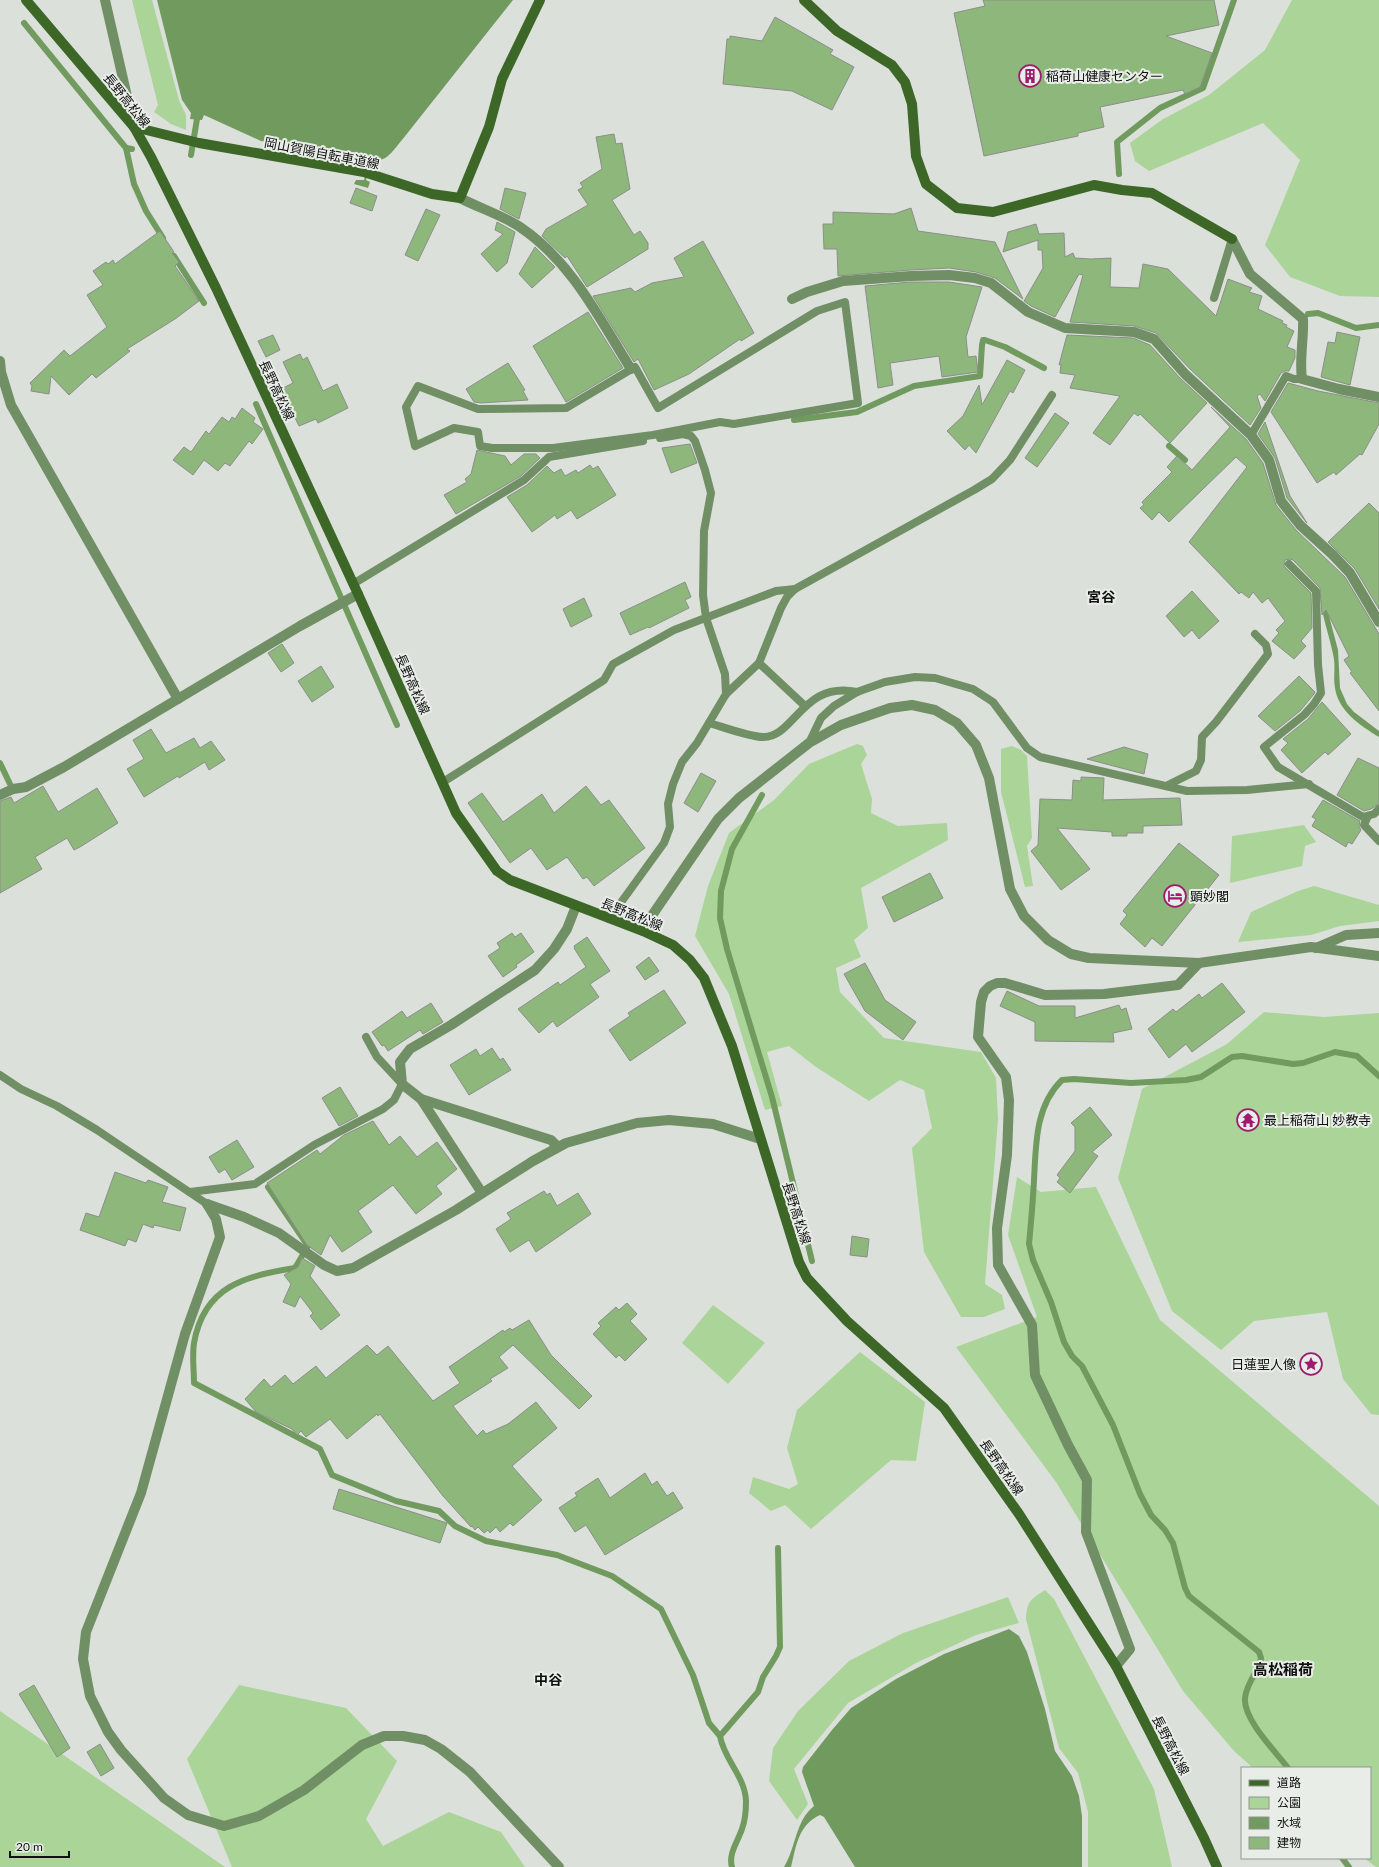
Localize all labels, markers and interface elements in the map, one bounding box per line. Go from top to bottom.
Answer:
building icon: 稲荷山健康センター [1017,63,1043,89]
place label: 稲荷山健康センター [1046,68,1163,84]
street label: 長野高松線 [100,70,154,130]
street label: 岡山賀陽自転車道線 [263,134,381,172]
street label: 長野高松線 [256,357,298,423]
district label: 宮谷 [1087,588,1116,605]
street label: 長野高松線 [392,651,434,717]
hotel icon: 顕妙閣 [1162,883,1188,909]
place label: 顕妙閣 [1190,888,1229,904]
street label: 長野高松線 [599,894,665,934]
temple icon: 最上稲荷山 妙教寺 [1235,1107,1261,1133]
place label: 最上稲荷山 妙教寺 [1264,1112,1371,1128]
street label: 長野高松線 [779,1180,815,1246]
place icon: 日蓮聖人像 [1298,1351,1324,1377]
place label: 日蓮聖人像 [1231,1356,1296,1372]
street label: 長野高松線 [977,1436,1027,1498]
district label: 高松稲荷 [1253,1660,1313,1678]
district label: 中谷 [534,1671,563,1688]
street label: 長野高松線 [1149,1712,1193,1778]
legend [1241,1767,1371,1859]
text: 道路 [1277,1775,1301,1790]
text: 公園 [1277,1795,1301,1810]
text: 水域 [1277,1815,1301,1830]
scale bar [10,1833,69,1859]
text: 建物 [1277,1835,1301,1850]
text: 20 m [16,1839,43,1854]

